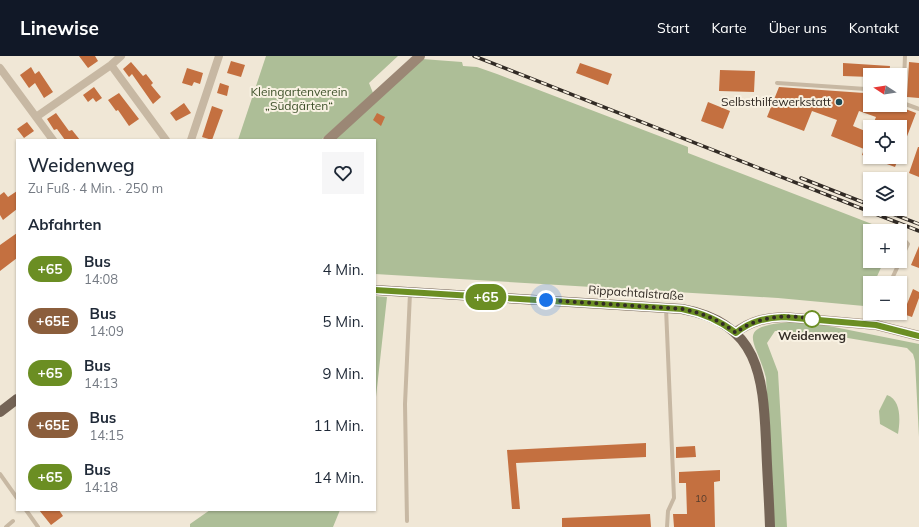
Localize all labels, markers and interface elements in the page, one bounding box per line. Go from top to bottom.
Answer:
text: Linewise [20,16,99,40]
text: Start [657,19,689,37]
text: Karte [711,19,747,37]
text: Über uns [769,19,827,37]
text: Kontakt [849,19,899,37]
north arrow [863,68,907,112]
map controls [863,68,907,320]
park label: Kleingartenverein „Südgärten“ [250,84,348,113]
place label: Selbsthilfewerkstatt [721,94,831,109]
marker: Selbsthilfewerkstatt [834,97,844,107]
button: locate [863,120,907,164]
button: heart [322,152,364,194]
text: Weidenweg [28,153,135,177]
button: layers [863,172,907,216]
text: Zu Fuß · 4 Min. · 250 m [28,180,163,196]
text: Abfahrten [28,215,101,234]
button: + [863,224,907,268]
text: Bus [84,252,111,271]
text: +65 [37,260,63,278]
text: 4 Min. [322,260,364,279]
text: 14:08 [84,271,118,287]
button: − [863,276,907,320]
street label: Rippachtalstraße [588,282,684,303]
line badge: +65 [463,284,509,310]
text: +65 [473,288,499,306]
your location [536,290,556,310]
text: Bus [90,304,116,323]
marker: Weidenweg [803,310,821,328]
text: +65E [36,312,70,330]
text: 5 Min. [322,312,364,331]
text: 14:09 [90,323,124,339]
place label: Weidenweg [778,328,846,343]
text: Bus [84,356,111,375]
text: +65 [37,364,63,382]
text: 9 Min. [322,364,364,383]
text: 14:13 [84,375,118,391]
text: Bus [90,408,116,427]
text: +65E [36,416,70,434]
text: 11 Min. [313,416,364,435]
text: 14:15 [90,427,124,443]
text: Bus [84,460,111,479]
text: +65 [37,468,63,486]
text: 14 Min. [313,468,364,487]
text: 14:18 [84,479,118,495]
house number: 10 [695,492,707,505]

